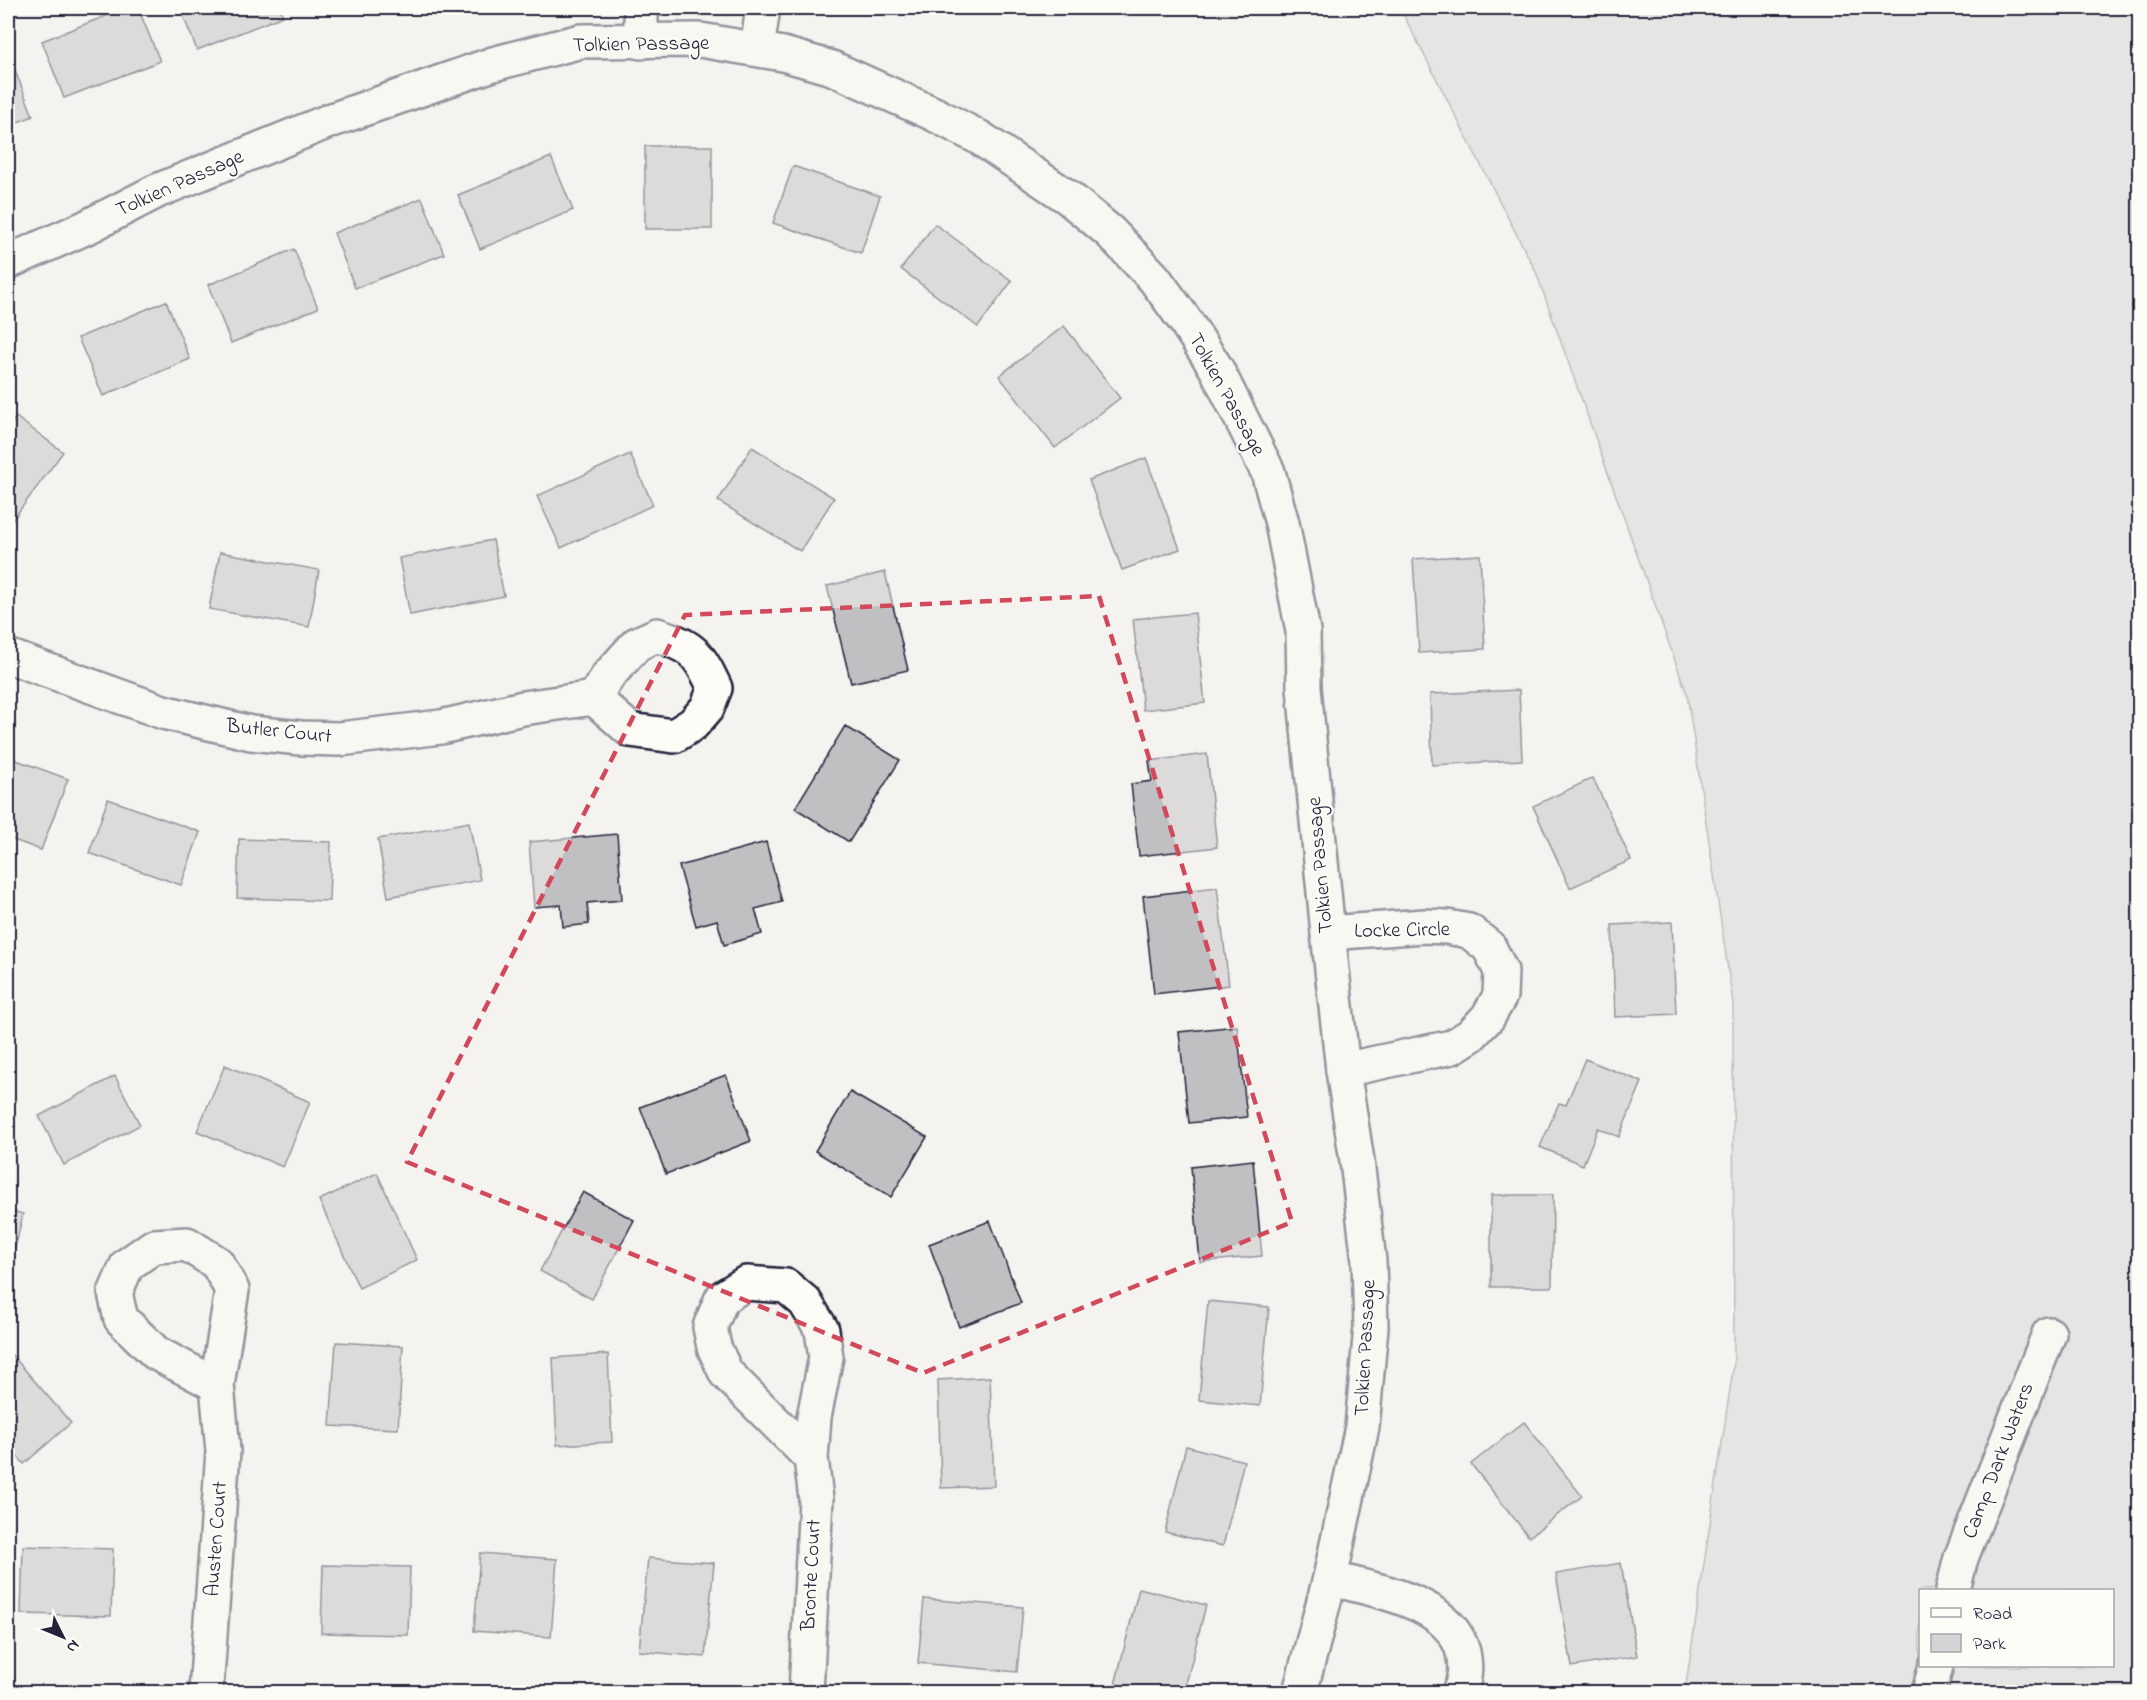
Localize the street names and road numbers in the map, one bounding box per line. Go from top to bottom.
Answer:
street label: Tolkien Passage [572,29,710,63]
street label: Tolkien Passage [111,142,250,227]
street label: Tolkien Passage [1178,328,1273,464]
street label: Butler Court [224,711,333,752]
street label: Tolkien Passage [1300,795,1344,934]
street label: Locke Circle [1354,915,1451,947]
street label: Tolkien Passage [1347,1278,1387,1417]
street label: Camp Dark Waters [1955,1379,2043,1543]
street label: Austen Court [198,1480,236,1598]
street label: Bronte Court [794,1518,830,1633]

